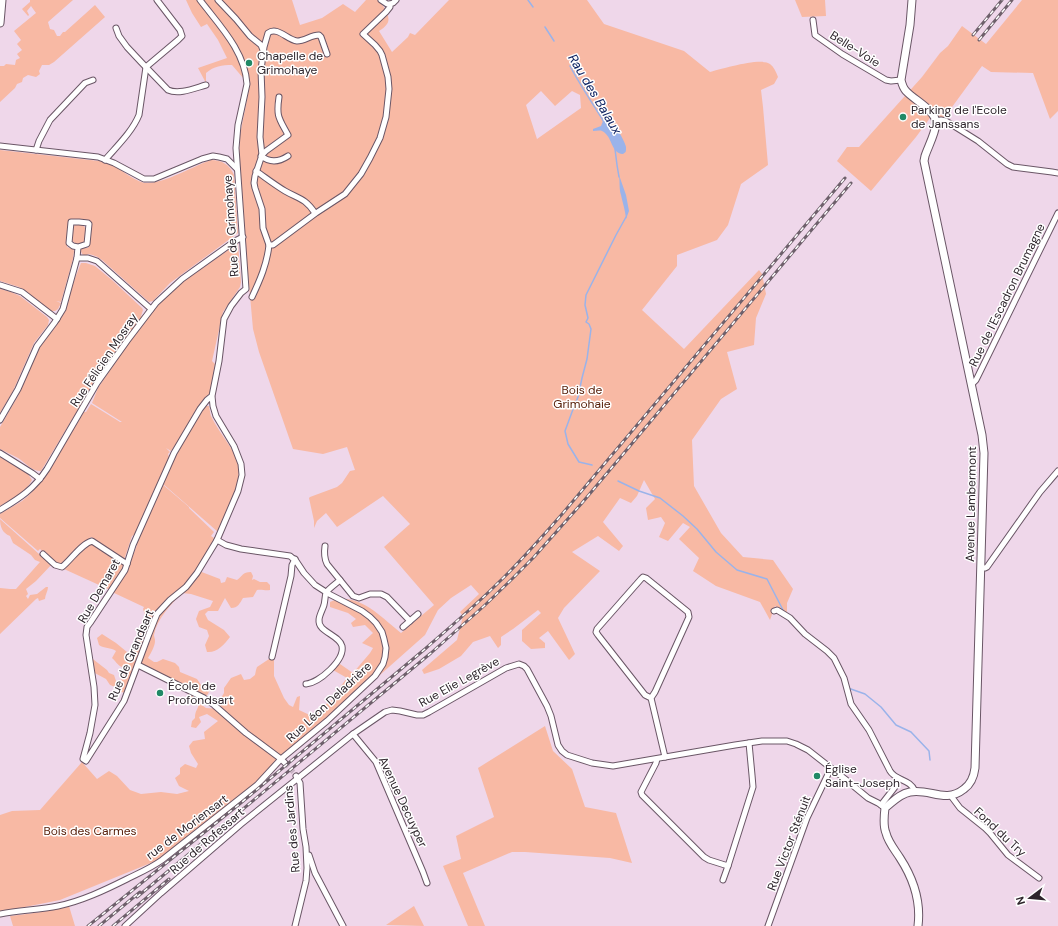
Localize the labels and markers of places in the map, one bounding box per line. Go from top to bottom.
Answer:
place label: Chapelle de Grimohaye [257,48,323,78]
marker: Chapelle de Grimohaye [244,58,254,68]
place label: Parking de l'Ecole de Janssans [911,102,1007,132]
marker: Parking de l'Ecole de Janssans [898,112,908,122]
place label: École de Profondsart [168,678,234,708]
marker: École de Profondsart [155,688,165,698]
place label: Église Saint-Joseph [825,761,900,791]
marker: Église Saint-Joseph [812,771,822,781]

